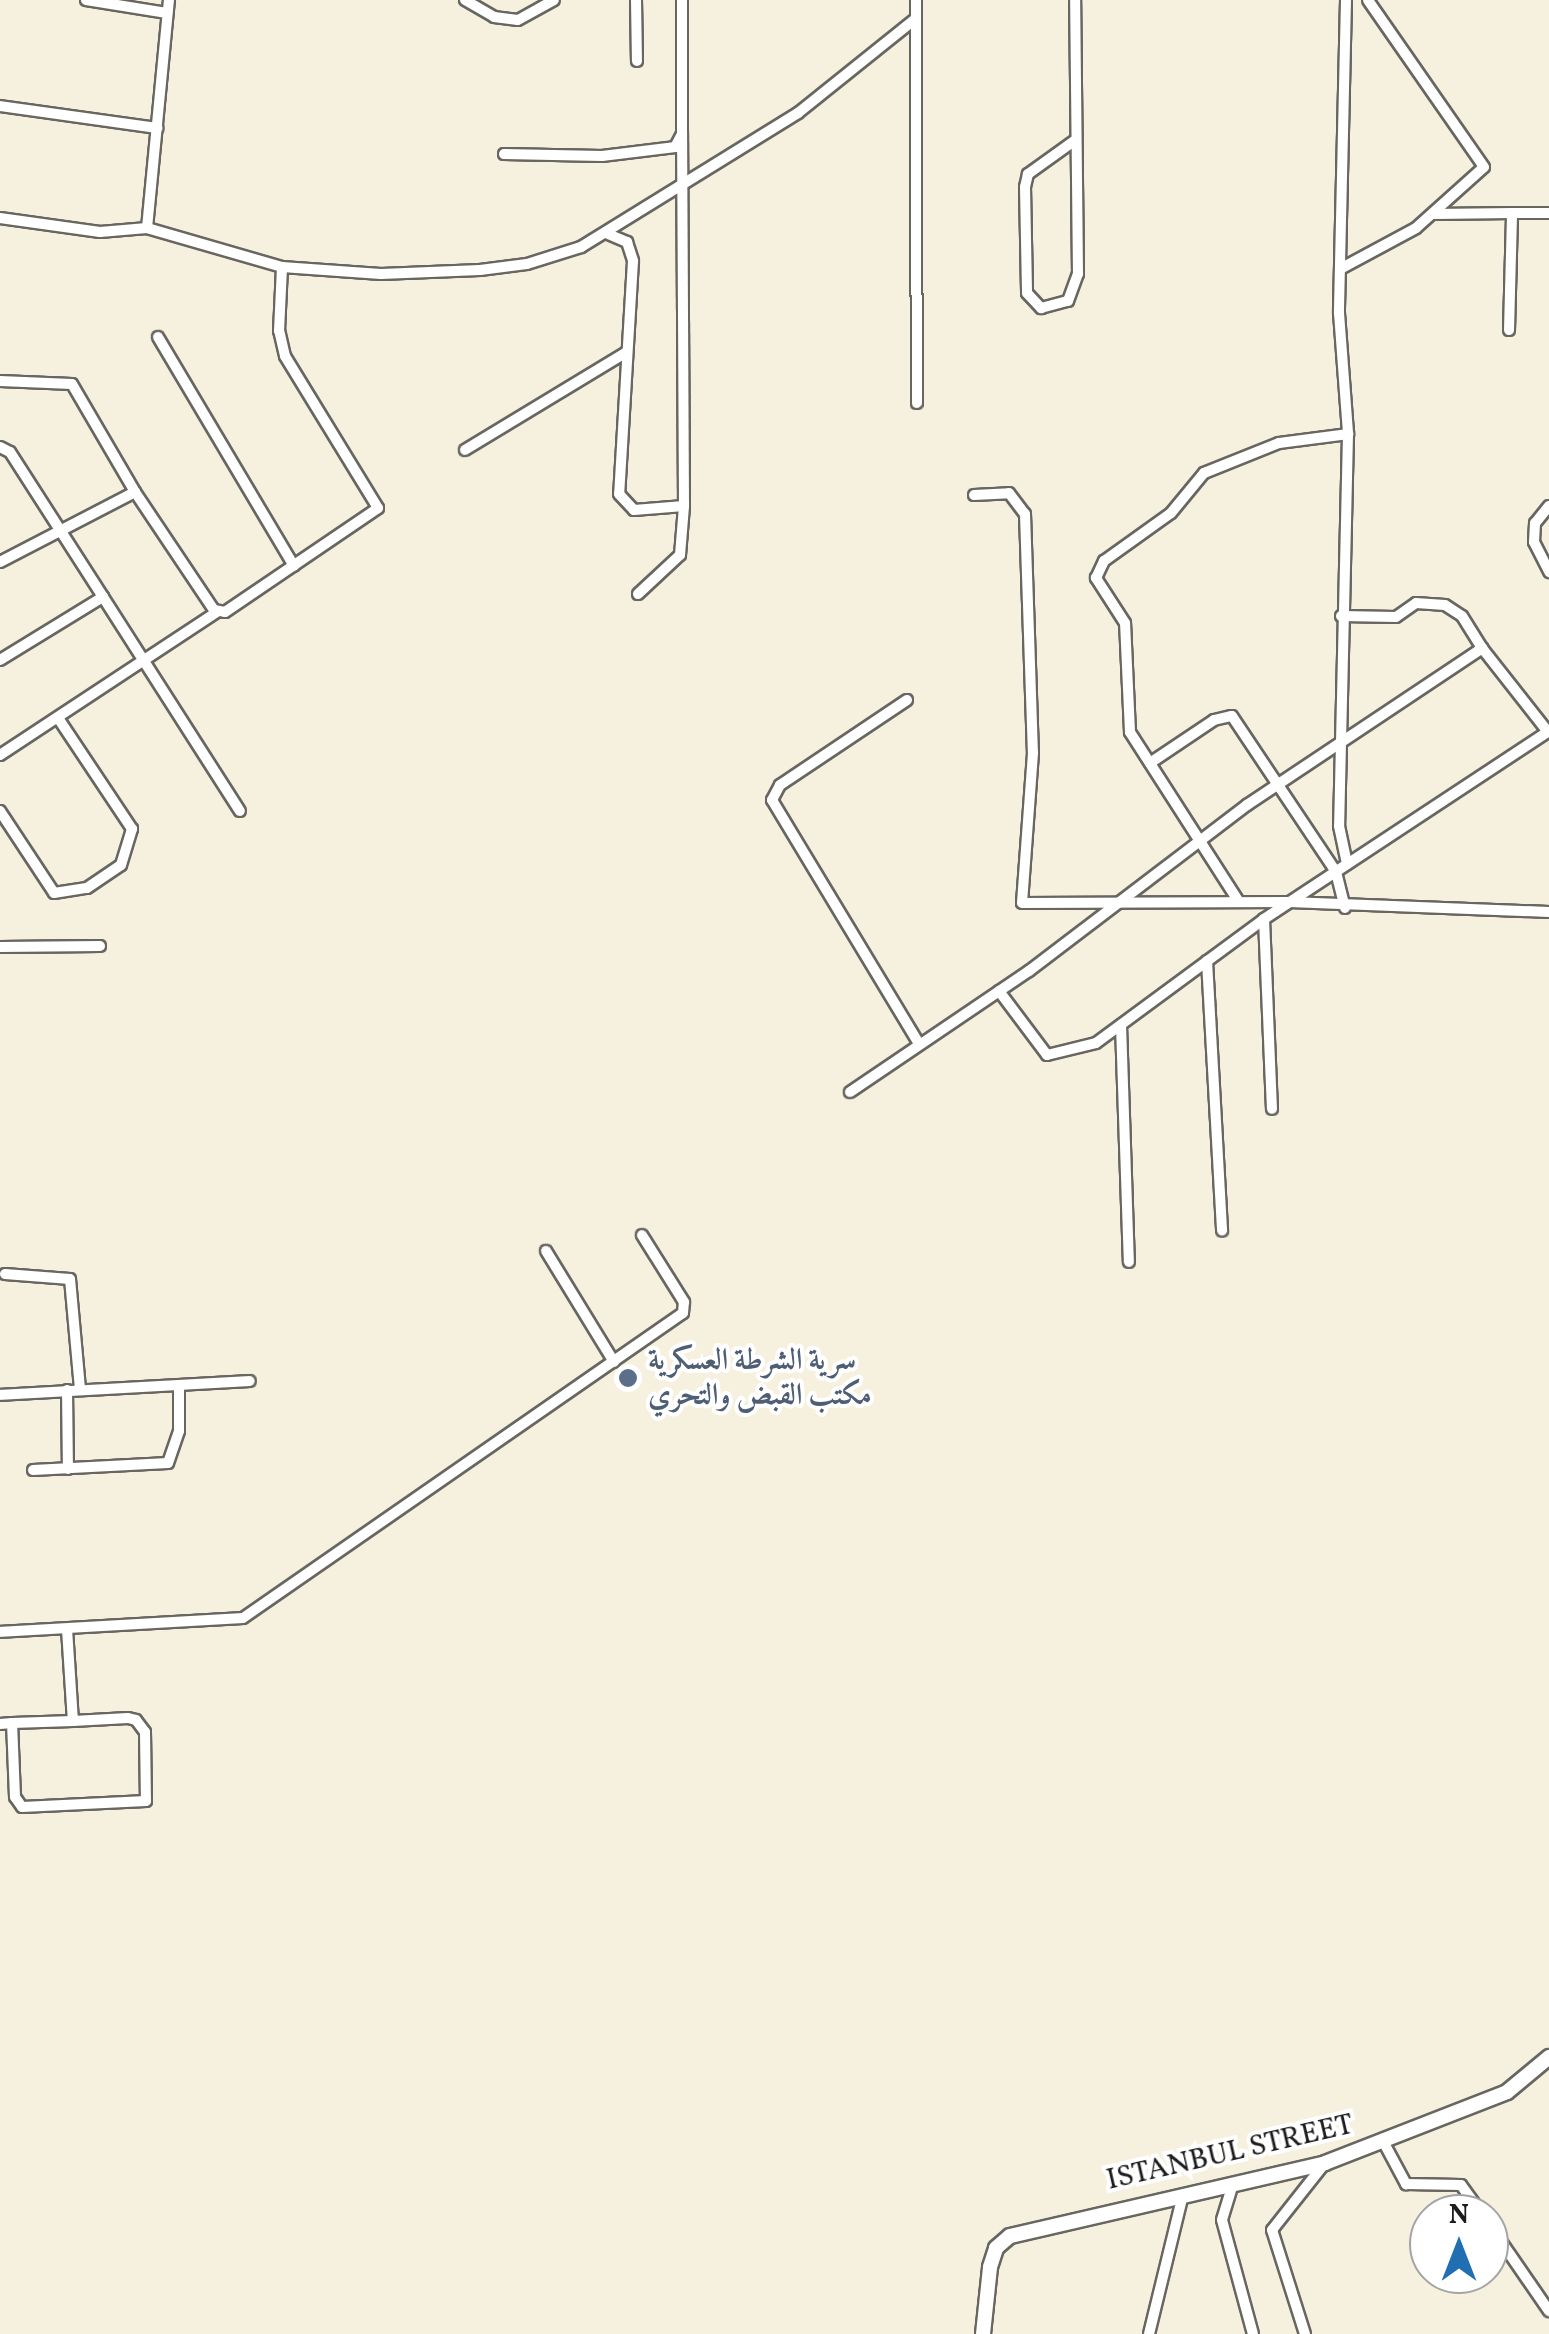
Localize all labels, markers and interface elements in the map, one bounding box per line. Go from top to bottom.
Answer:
place label: سرية الشرطة العسكرية مكتب القبض والتحري [648,1343,872,1414]
marker: سرية الشرطة العسكرية مكتب القبض والتحري [617,1367,639,1389]
street label: ISTANBUL STREET [1103,2107,1357,2199]
north arrow [1409,2194,1509,2294]
text: N [1449,2196,1469,2235]

